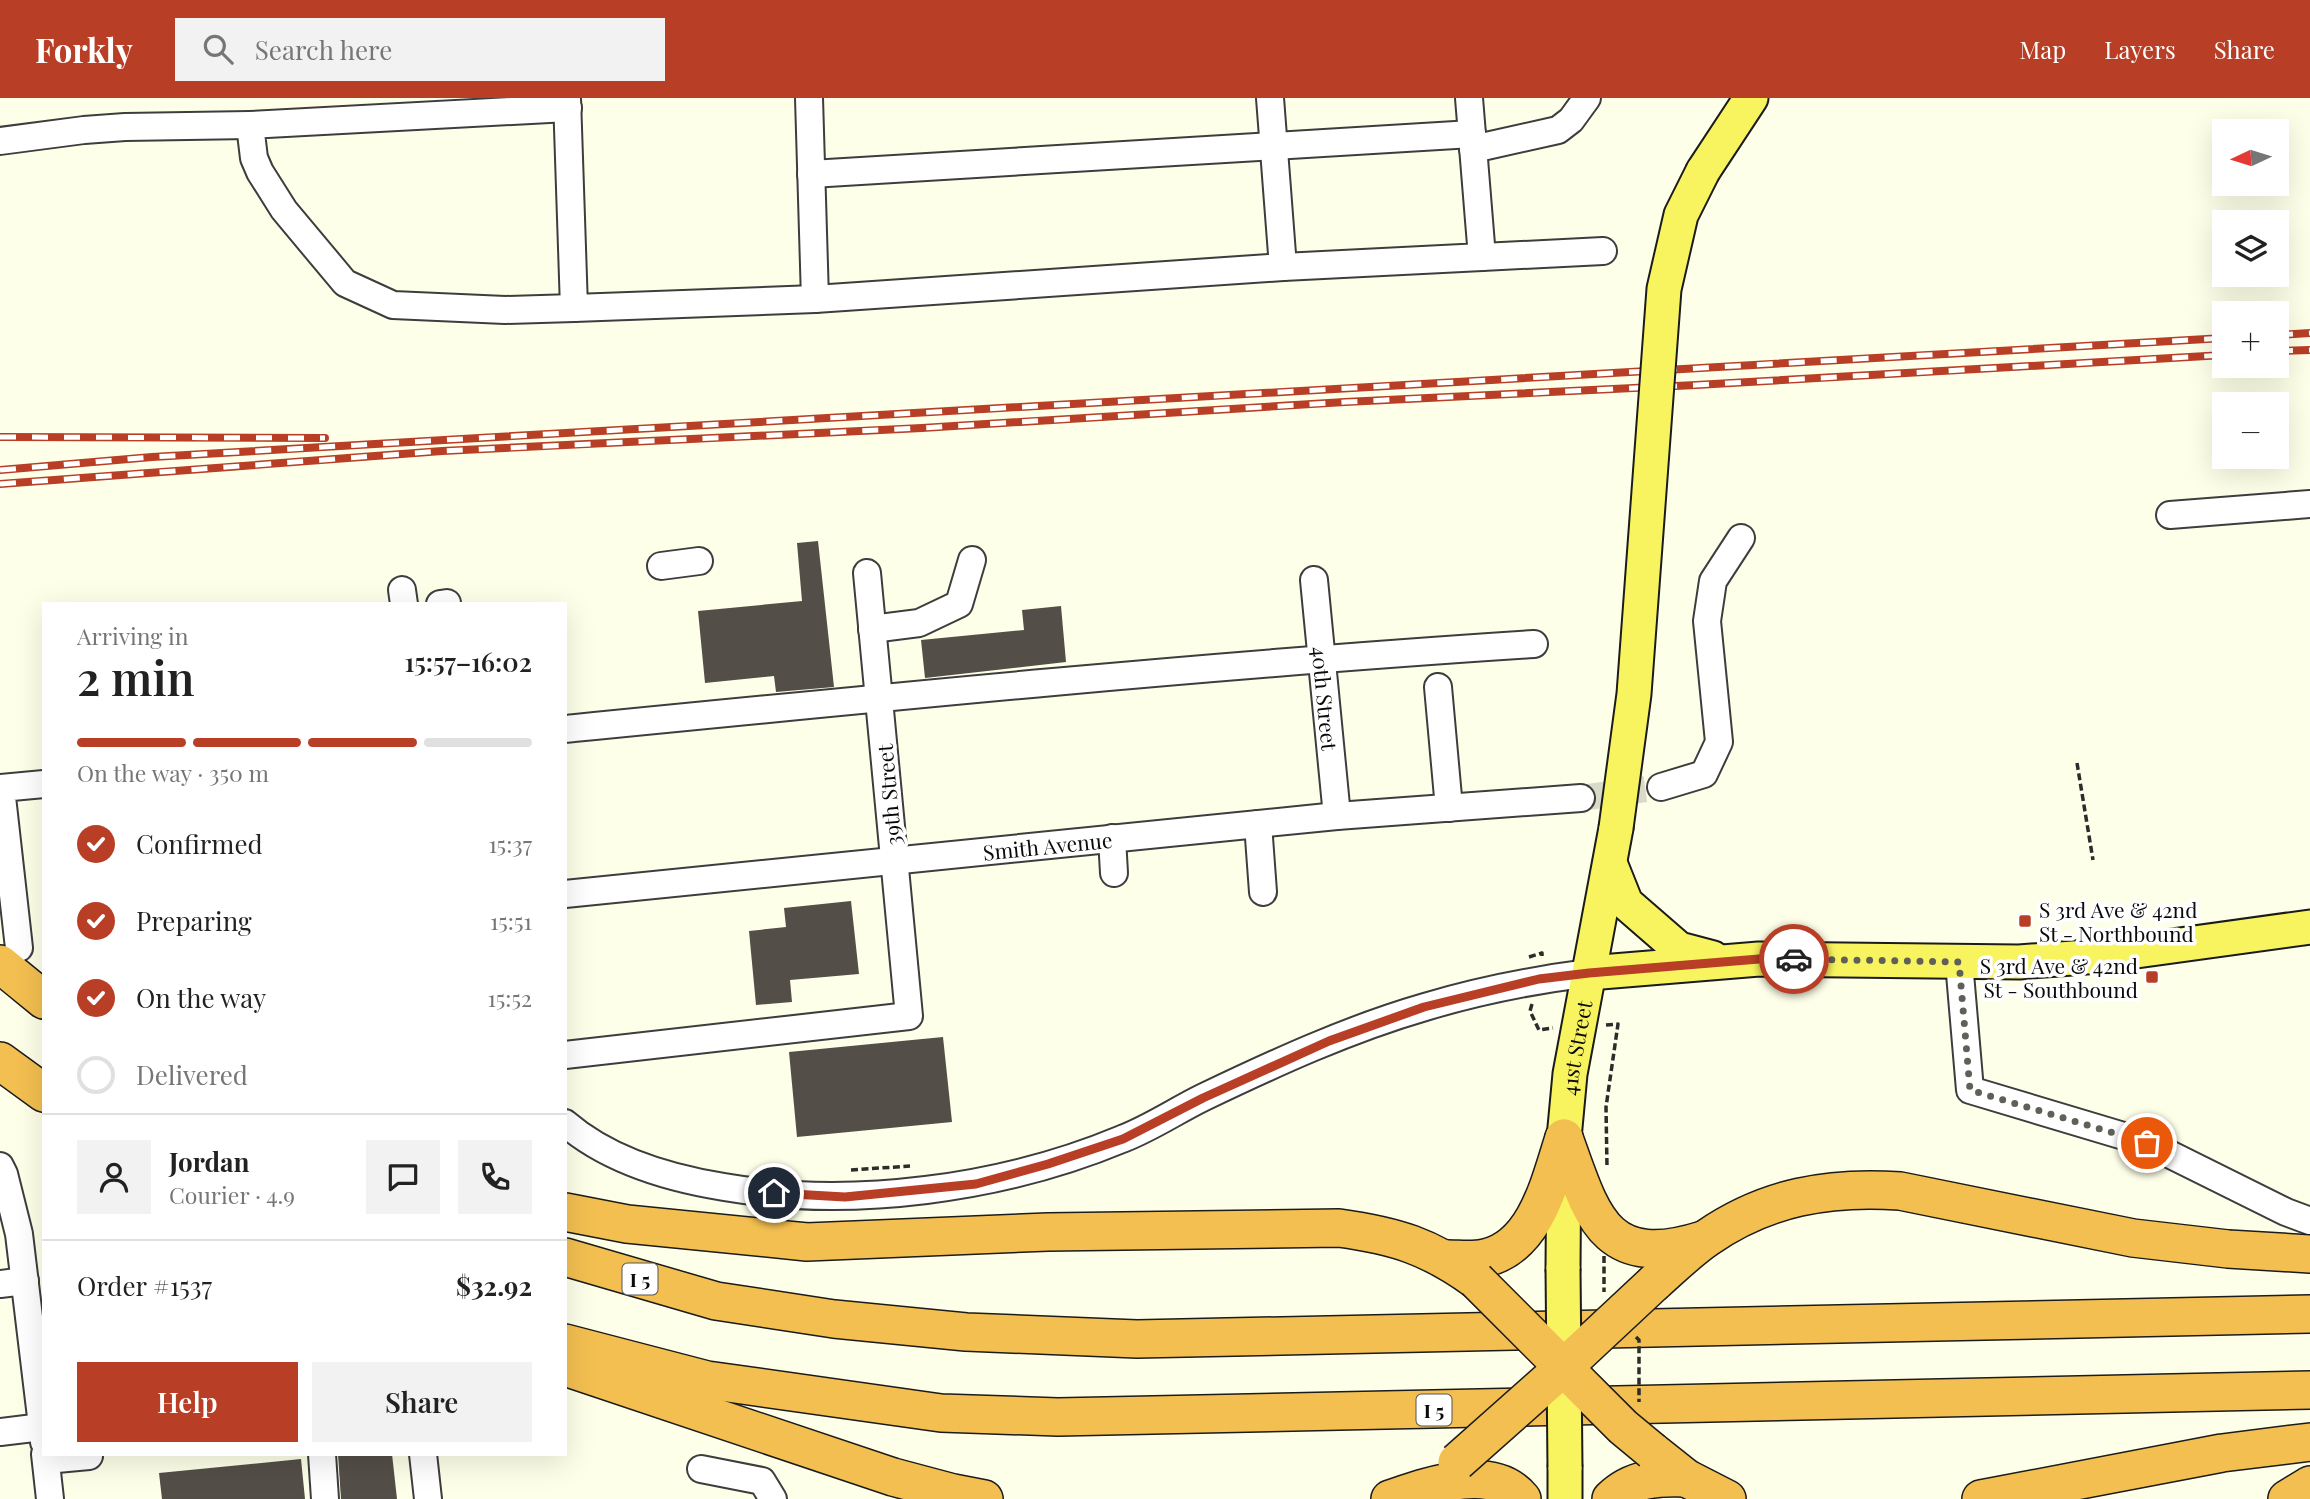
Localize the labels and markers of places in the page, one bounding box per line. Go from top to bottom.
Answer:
place label: S 3rd Ave & 42nd St - Northbound [2039,895,2197,947]
marker: S 3rd Ave & 42nd St - Northbound [2017,913,2033,929]
place label: S 3rd Ave & 42nd St - Southbound [1980,951,2138,1003]
marker: S 3rd Ave & 42nd St - Southbound [2144,969,2160,985]
pin [2117,1113,2177,1173]
pin [744,1163,804,1223]

